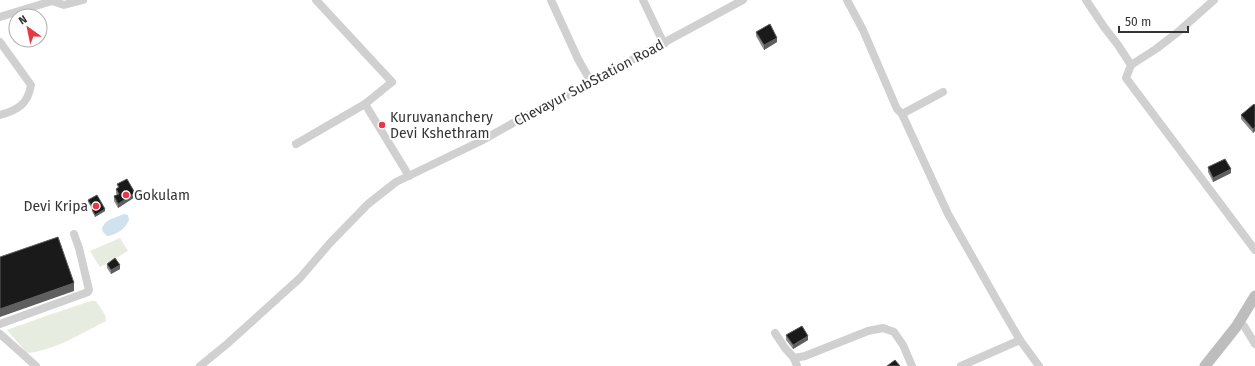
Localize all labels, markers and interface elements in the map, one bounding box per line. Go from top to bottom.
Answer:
north arrow [8,8,48,48]
scale bar [1119,8,1188,34]
text: N [16,13,29,27]
text: 50 m [1125,15,1151,29]
street label: Chevayur SubStation Road [511,36,667,130]
place label: Kuruvananchery Devi Kshethram [390,109,493,142]
marker: Kuruvananchery Devi Kshethram [377,120,387,130]
place label: Gokulam [134,187,190,204]
marker: Gokulam [121,190,131,200]
place label: Devi Kripa [23,198,88,215]
marker: Devi Kripa [91,201,101,211]

